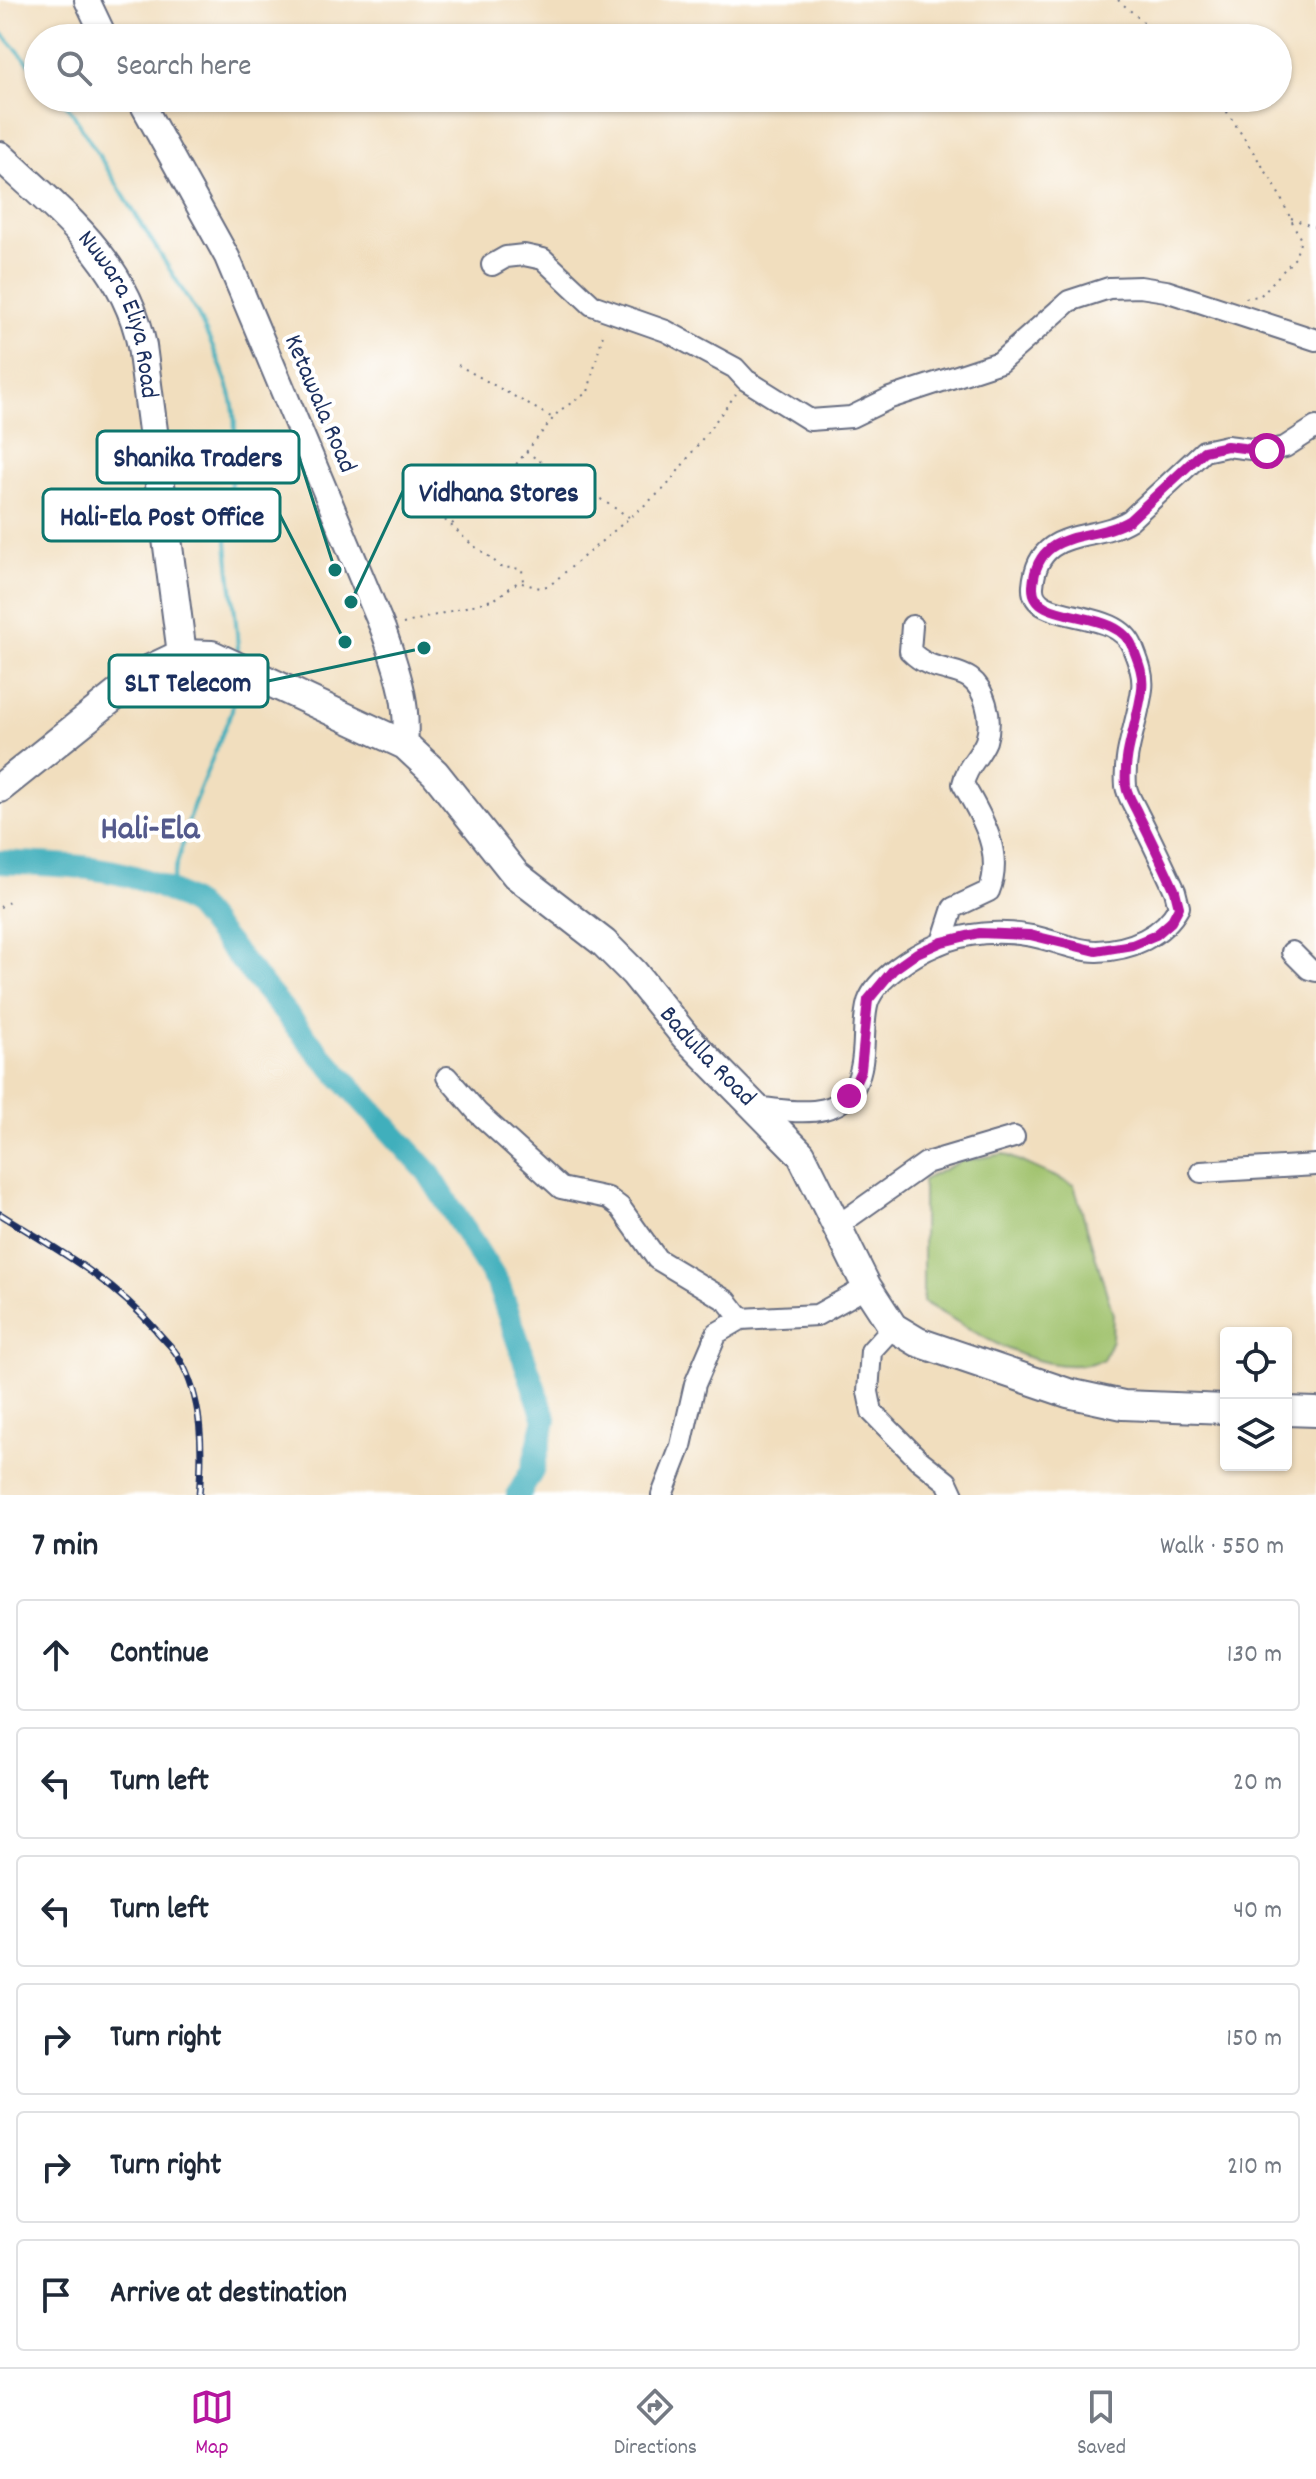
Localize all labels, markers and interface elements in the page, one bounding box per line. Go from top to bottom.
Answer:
search box [24,24,1292,112]
icon: search [52,46,96,90]
text: Search here [116,47,252,90]
street label: Nuwara Eliya Road [68,222,167,401]
street label: Ketawala Road [273,329,365,479]
callout: Shanika Traders [97,431,299,483]
route start [1249,433,1285,469]
text: Shanika Traders [113,441,283,481]
callout: Vidhana Stores [403,465,595,517]
text: Vidhana Stores [419,476,579,516]
callout: Hali-Ela Post Office [43,489,280,541]
text: Hali-Ela Post Office [60,500,264,540]
callout: SLT Telecom [109,655,268,707]
text: SLT Telecom [125,666,251,706]
district label: Hali-Ela [101,807,200,856]
street label: Badulla Road [650,998,764,1116]
route end [831,1078,867,1114]
map controls [1220,1327,1292,1471]
button: locate [1220,1327,1292,1399]
button: layers [1220,1399,1292,1471]
text: 7 min [32,1523,98,1572]
text: Walk · 550 m [1160,1529,1284,1566]
icon: ahead [34,1633,78,1677]
text: Continue [110,1634,209,1677]
text: 130 m [1227,1637,1282,1674]
icon: left [34,1761,78,1805]
text: Turn left [110,1762,209,1805]
text: 20 m [1233,1765,1282,1802]
icon: left [34,1889,78,1933]
text: Turn left [110,1890,209,1933]
text: 40 m [1233,1893,1282,1930]
icon: right [34,2017,78,2061]
text: Turn right [110,2018,221,2061]
text: 150 m [1226,2021,1282,2058]
icon: right [34,2145,78,2189]
text: Turn right [110,2146,221,2189]
text: 210 m [1227,2149,1282,2186]
icon: arrive [34,2273,78,2317]
text: Arrive at destination [110,2274,347,2317]
tab: Map [190,2385,234,2464]
tab: Directions [614,2385,697,2464]
tab: Saved [1077,2385,1126,2464]

